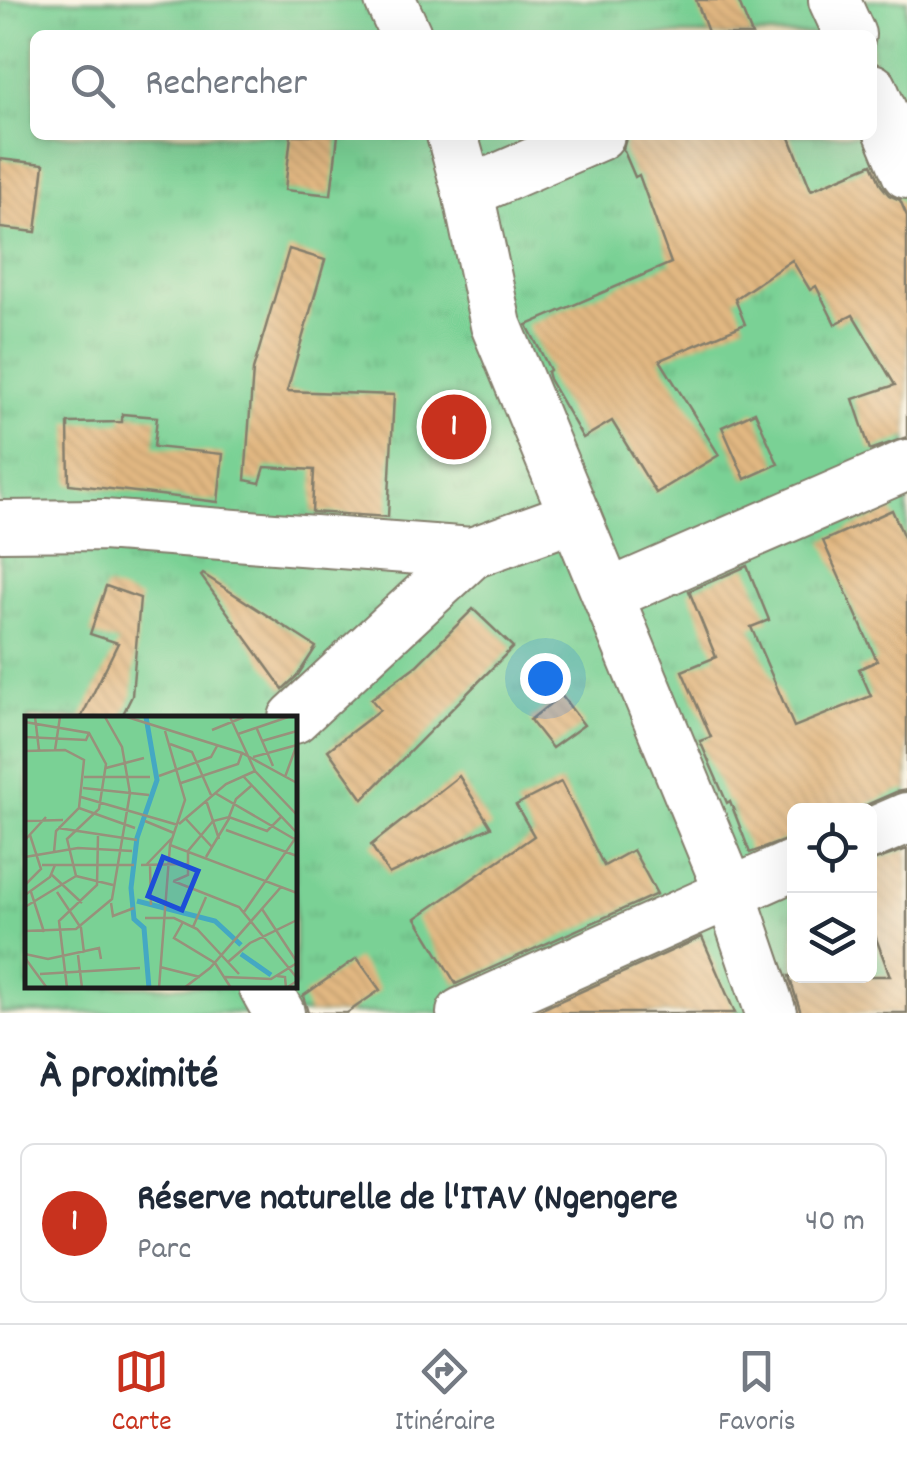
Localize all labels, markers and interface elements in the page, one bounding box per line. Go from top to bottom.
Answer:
search box [30,30,877,140]
icon: search [65,58,120,113]
text: Rechercher [145,58,307,113]
pin: 1 [422,390,486,464]
your location [520,653,571,704]
inset map [25,716,298,988]
map controls [787,803,877,983]
button: locate [787,803,877,893]
button: layers [787,893,877,983]
text: À proximité [40,1048,218,1108]
text: Réserve naturelle de l'ITAV (Ngengere [137,1173,678,1228]
text: 1 [71,1200,78,1246]
text: 40 m [805,1200,865,1246]
text: Parc [137,1228,191,1274]
tab: Carte [112,1344,172,1444]
tab: Itinéraire [395,1344,495,1444]
tab: Favoris [718,1344,795,1444]

